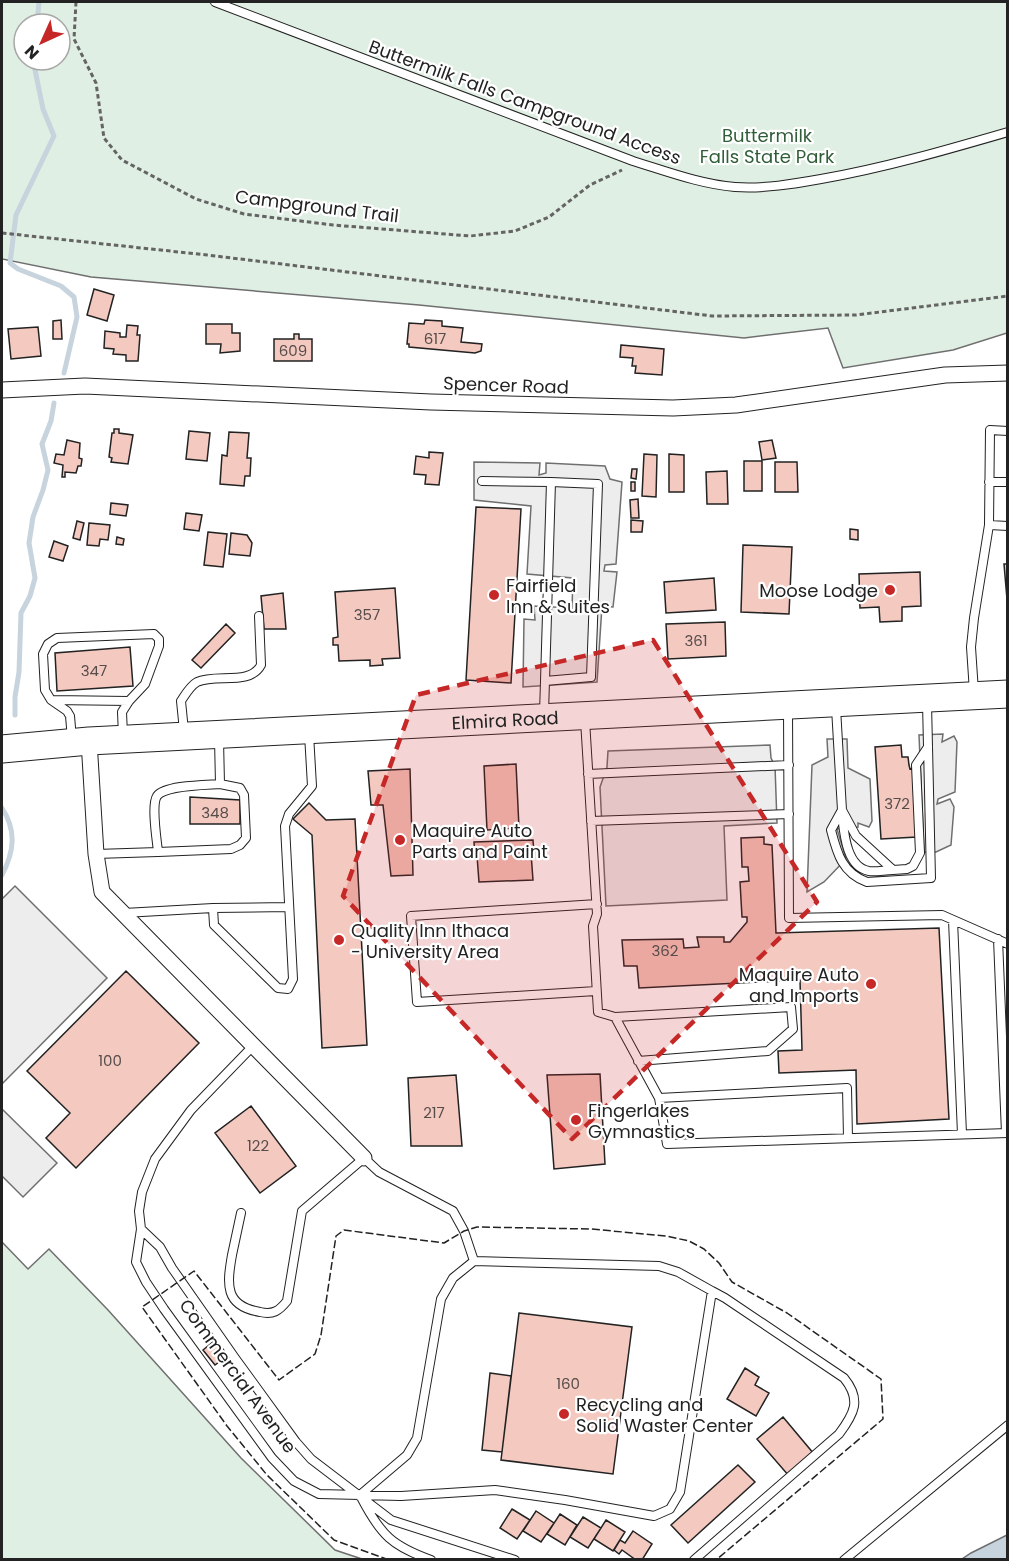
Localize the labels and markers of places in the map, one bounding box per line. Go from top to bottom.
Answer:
place label: Fairfield Inn & Suites [506,573,610,619]
place label: Moose Lodge [759,578,878,603]
marker: Moose Lodge [883,583,897,597]
marker: Fairfield Inn & Suites [487,588,501,602]
place label: Maquire Auto Parts and Paint [412,818,548,864]
marker: Maquire Auto Parts and Paint [393,833,407,847]
place label: Quality Inn Ithaca - University Area [351,918,509,964]
marker: Quality Inn Ithaca - University Area [332,933,346,947]
place label: Maquire Auto and Imports [739,962,859,1008]
marker: Maquire Auto and Imports [864,977,878,991]
place label: Fingerlakes Gymnastics [588,1098,695,1144]
marker: Fingerlakes Gymnastics [569,1113,583,1127]
place label: Recycling and Solid Waster Center [576,1392,754,1438]
marker: Recycling and Solid Waster Center [557,1407,571,1421]

